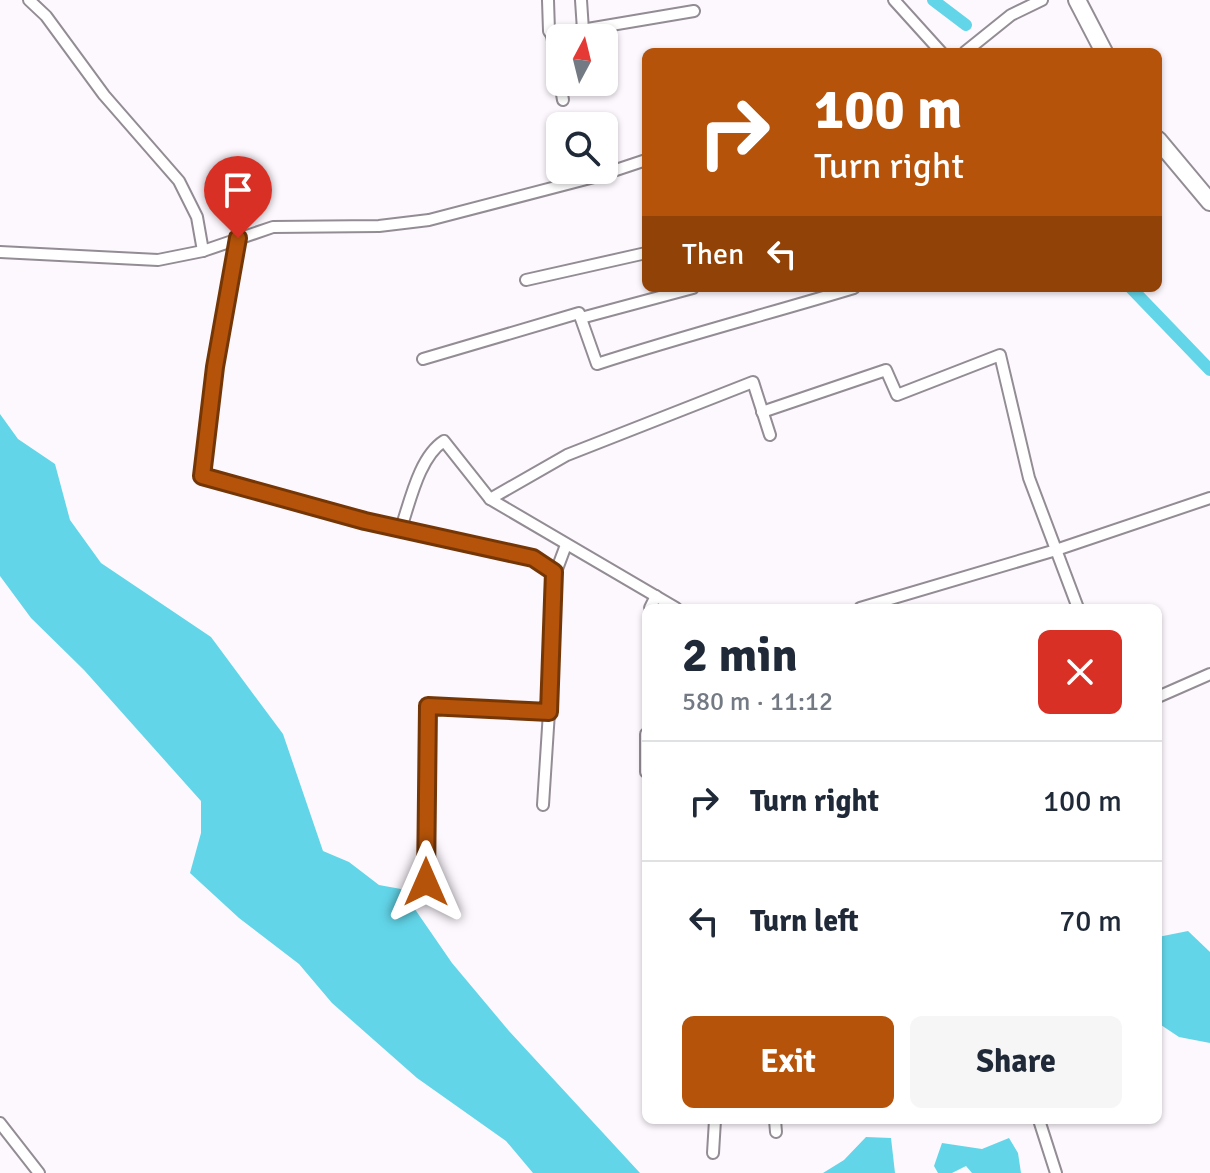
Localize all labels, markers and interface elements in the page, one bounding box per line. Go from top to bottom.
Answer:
north arrow [546,24,618,96]
map controls [546,24,618,184]
text: 100 m [814,75,962,144]
icon: right [682,80,786,184]
button: search [546,112,618,184]
text: Turn right [814,144,964,189]
pin [204,156,272,238]
icon: arrive [216,168,260,212]
icon: left [760,232,804,276]
text: Then [682,236,744,273]
text: 2 min [682,626,798,685]
button: close [1038,630,1122,714]
text: 580 m · 11:12 [682,686,833,718]
icon: right [682,779,726,823]
text: Turn right [750,783,879,820]
text: 100 m [1043,783,1122,820]
position arrow [384,840,468,924]
icon: left [682,899,726,943]
text: Turn left [750,903,859,940]
text: 70 m [1059,903,1122,940]
button: Exit [682,1016,894,1108]
button: Share [910,1016,1122,1108]

